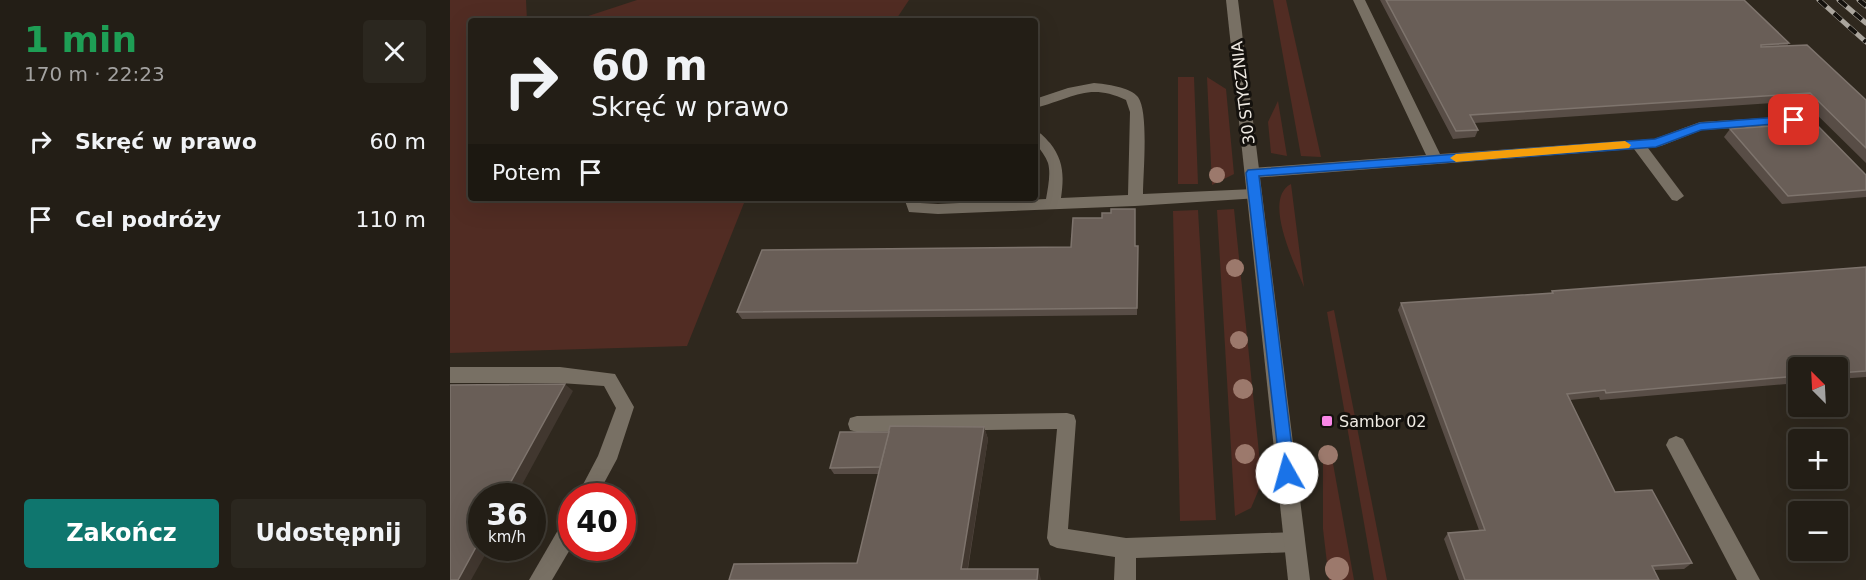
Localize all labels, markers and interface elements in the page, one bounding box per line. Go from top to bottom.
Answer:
text: 1 min [24,19,137,60]
button: close [363,20,426,83]
street label: 30 STYCZNIA [1227,40,1259,146]
text: 60 m [591,41,708,90]
icon: right [492,42,570,120]
text: 170 m · 22:23 [24,62,165,86]
text: Skręć w prawo [591,91,789,122]
pin [1768,94,1819,145]
icon: arrive [1777,103,1810,136]
icon: right [24,125,57,158]
text: Skręć w prawo [75,129,257,154]
text: 60 m [370,129,426,154]
icon: arrive [574,156,607,189]
text: Potem [492,160,562,185]
icon: arrive [24,203,57,236]
text: Cel podróży [75,207,221,232]
text: 110 m [356,207,426,232]
north arrow [1788,357,1848,417]
map controls [1788,357,1848,561]
place label: Sambor 02 [1339,412,1427,431]
marker: Sambor 02 [1320,414,1334,428]
button: + [1788,429,1848,489]
position arrow [1255,441,1319,505]
speed limit sign: 40 [558,483,636,561]
text: 36 [486,497,528,532]
button: Zakończ [24,499,219,568]
button: Udostępnij [231,499,426,568]
button: − [1788,501,1848,561]
text: km/h [488,528,526,546]

